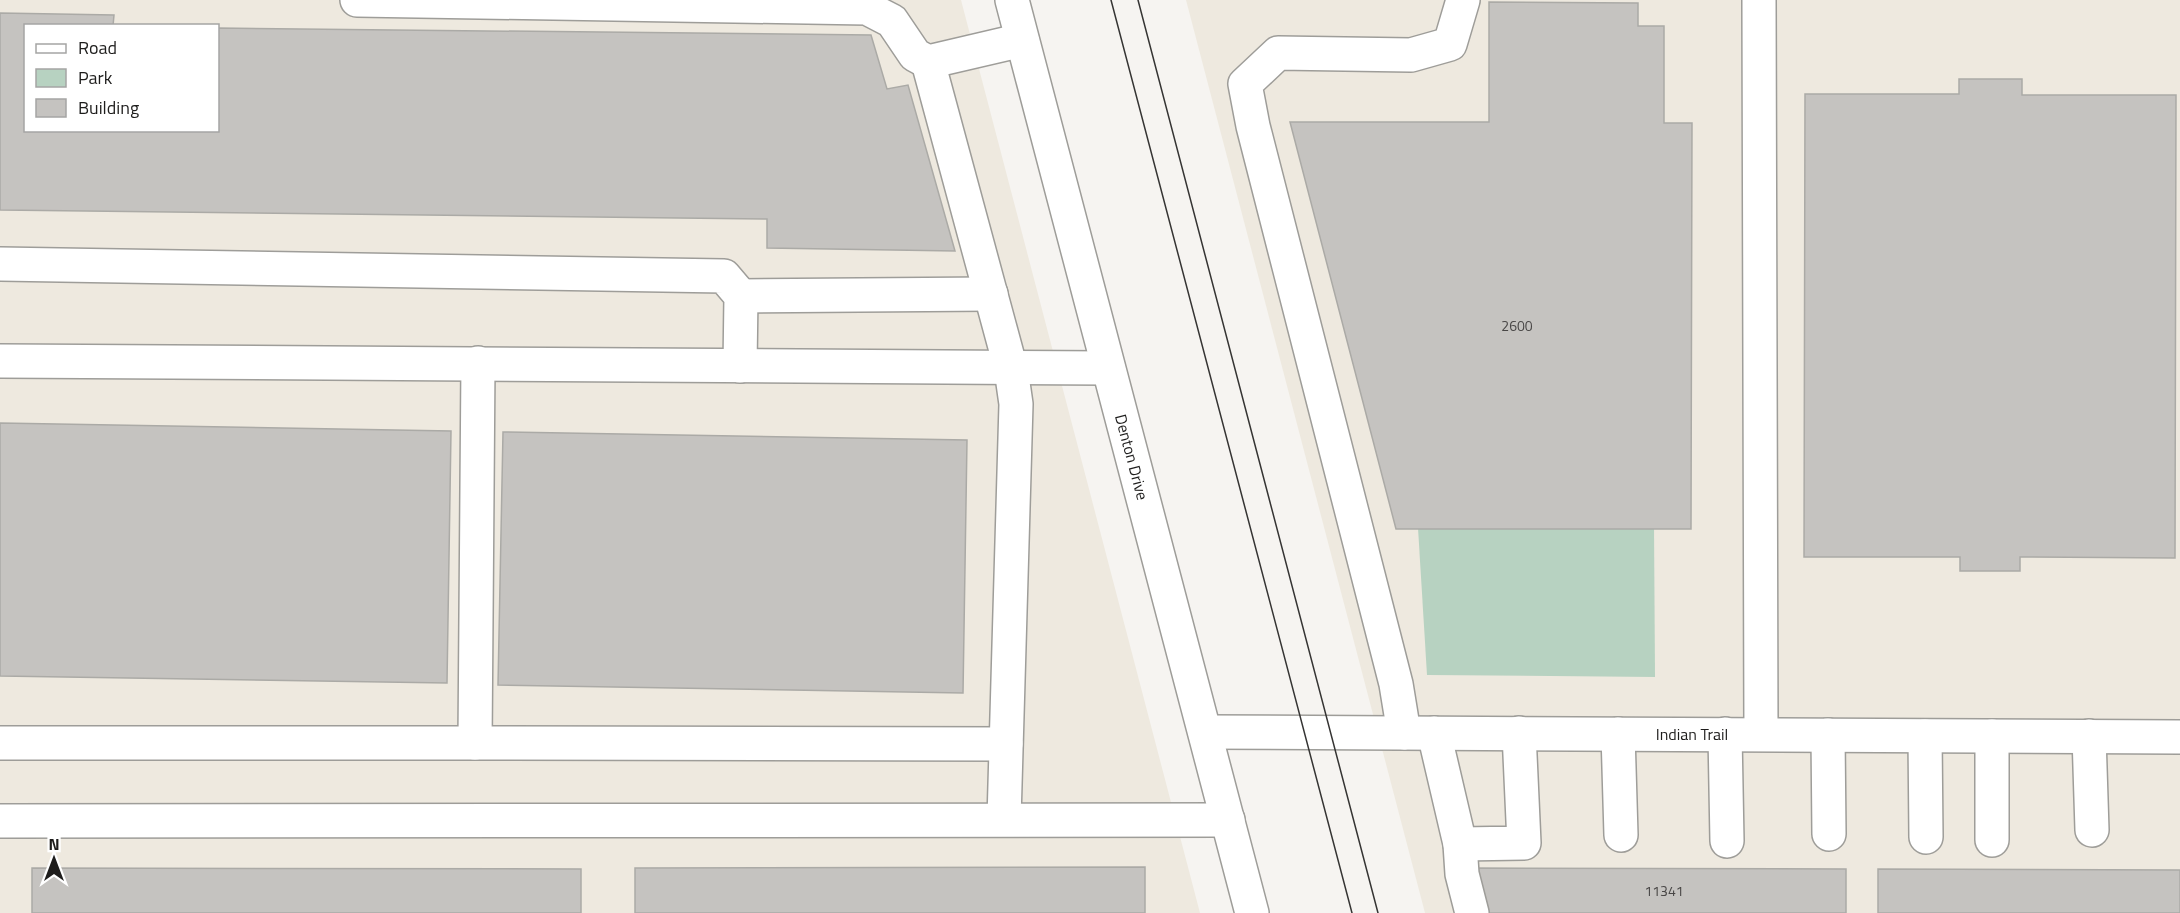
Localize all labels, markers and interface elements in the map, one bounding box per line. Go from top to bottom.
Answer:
legend [24,24,219,132]
text: Road [78,34,117,61]
text: Park [78,64,113,91]
text: Building [78,94,139,121]
house number: 2600 [1501,315,1533,336]
street label: Denton Drive [1109,411,1155,503]
street label: Indian Trail [1656,722,1728,746]
north arrow [24,829,84,889]
text: N [48,832,60,856]
house number: 11341 [1644,880,1684,901]

